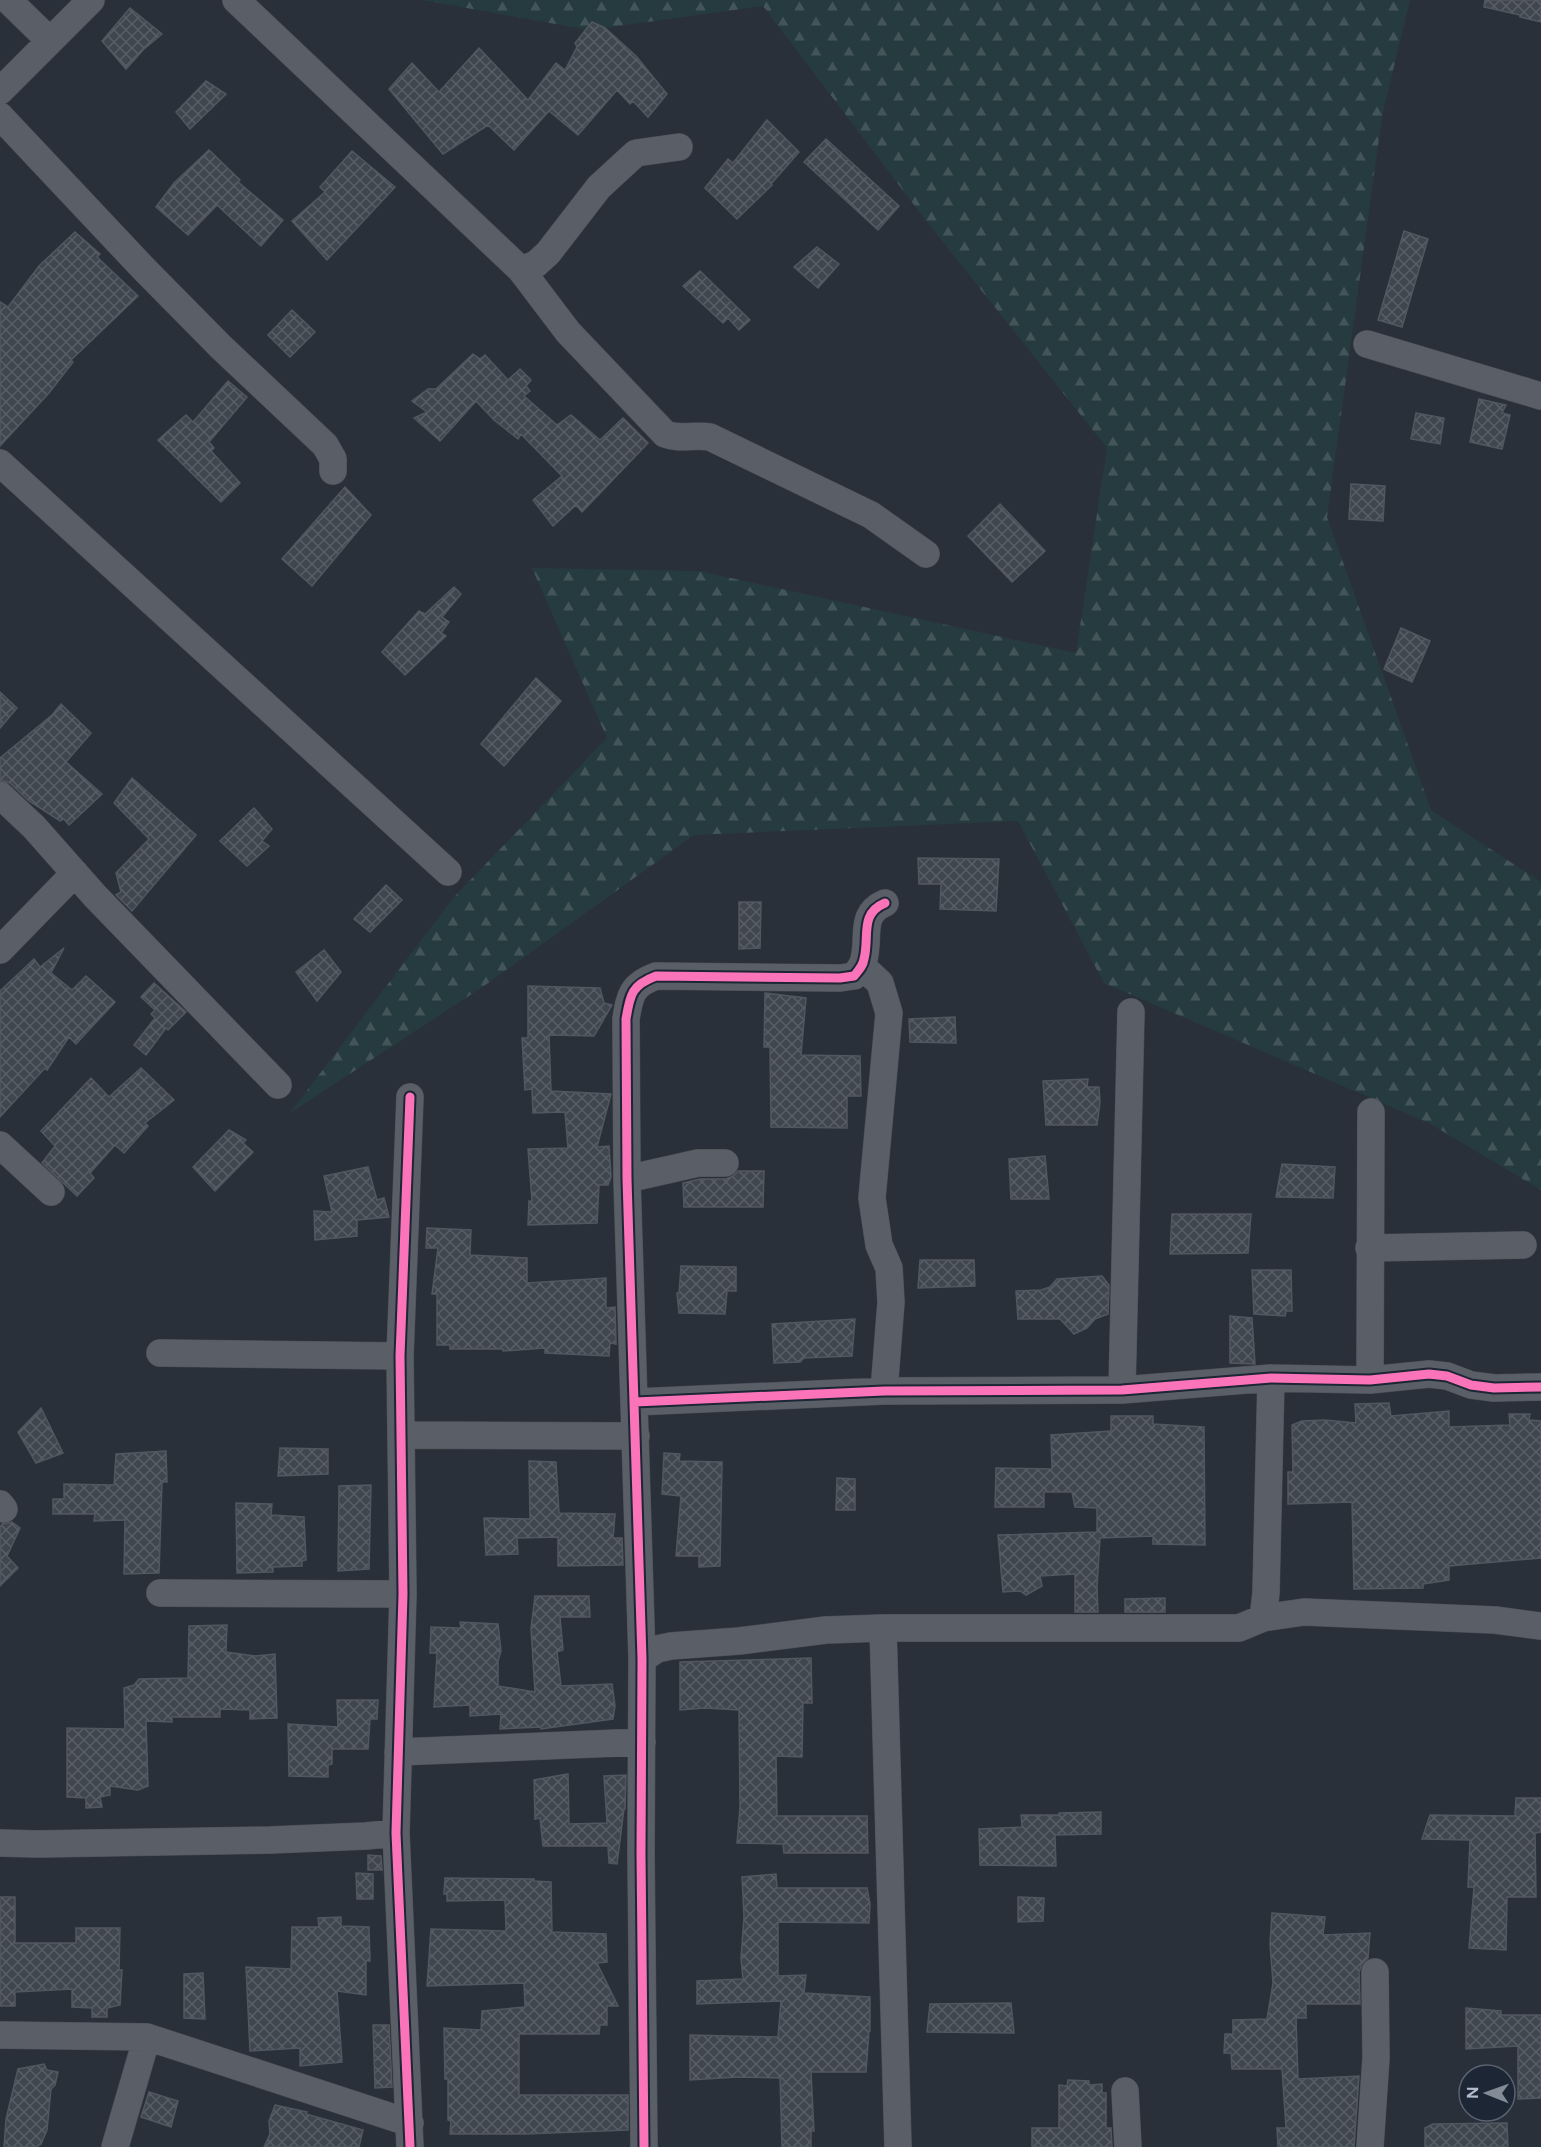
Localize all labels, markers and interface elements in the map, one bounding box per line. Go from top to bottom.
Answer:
north arrow [1457,2063,1517,2123]
text: N [1463,2086,1482,2099]

